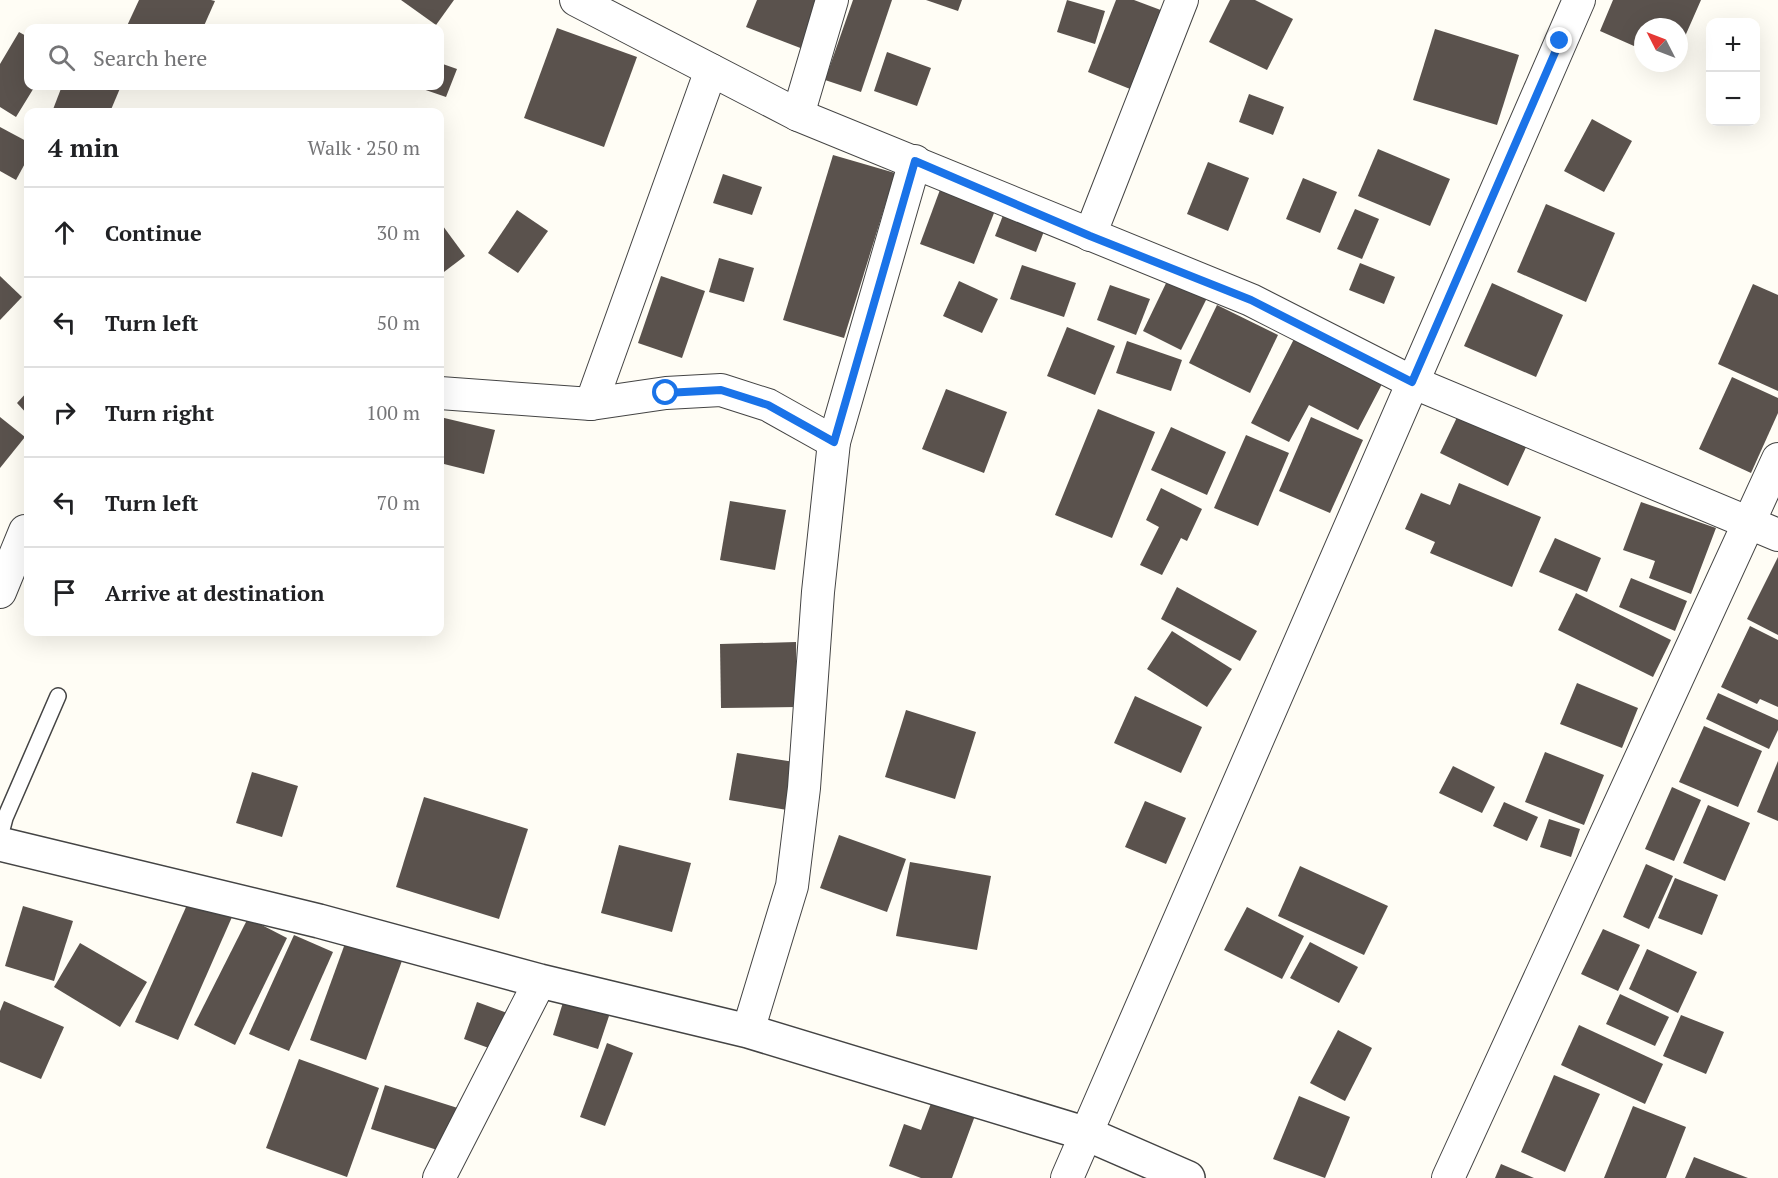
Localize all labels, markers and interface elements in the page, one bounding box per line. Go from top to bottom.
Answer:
north arrow [1634,18,1688,72]
map controls [1706,18,1760,126]
button: + [1706,18,1760,72]
search box [24,24,444,90]
route end [1546,27,1572,53]
icon: search [45,41,78,74]
text: Search here [93,43,207,72]
button: − [1706,72,1760,126]
text: 4 min [48,130,119,164]
text: Walk · 250 m [308,134,420,161]
icon: ahead [48,216,81,249]
text: Continue [105,218,202,247]
text: 30 m [377,219,420,246]
icon: left [48,306,81,339]
text: Turn left [105,308,198,337]
text: 50 m [377,309,420,336]
route start [652,379,678,405]
icon: right [48,396,81,429]
text: Turn right [105,398,214,427]
text: 100 m [366,399,420,426]
icon: left [48,486,81,519]
text: Turn left [105,488,198,517]
text: 70 m [377,489,420,516]
icon: arrive [48,576,81,609]
text: Arrive at destination [105,578,324,607]

